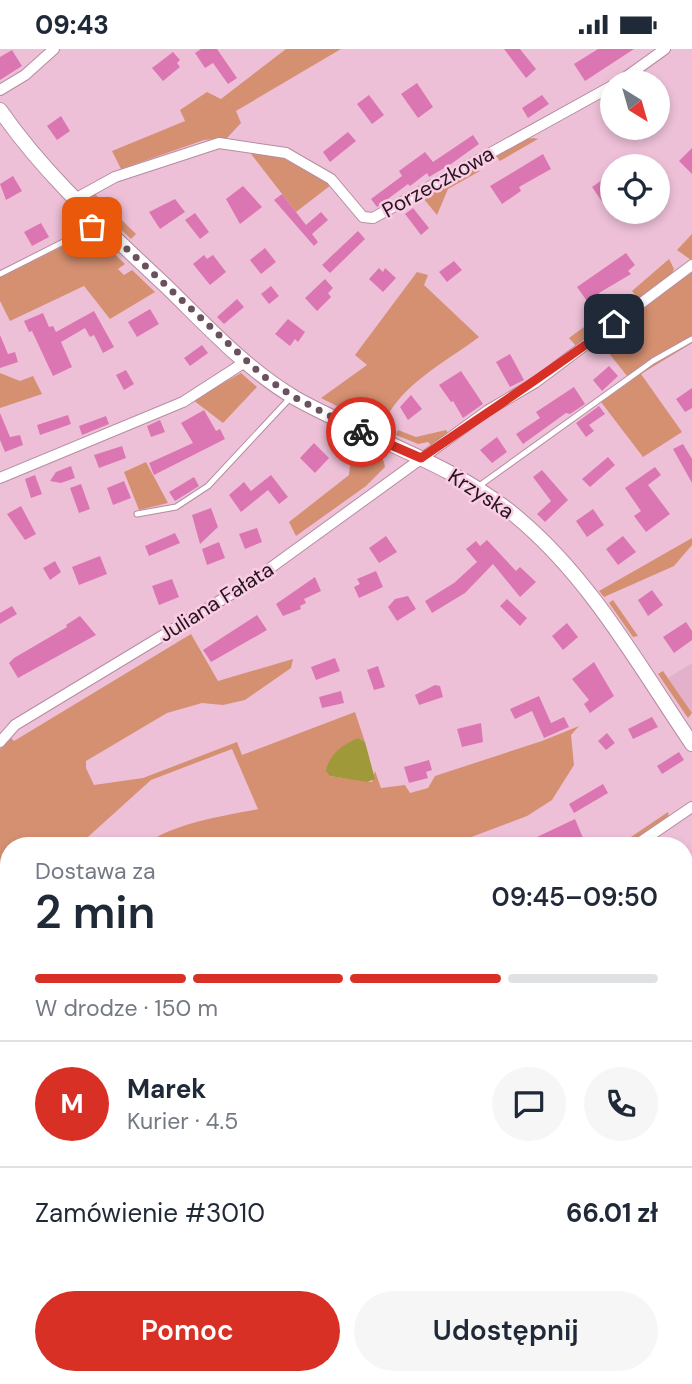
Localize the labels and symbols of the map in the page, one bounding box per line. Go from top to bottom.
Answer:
north arrow [600,70,670,140]
street label: Porzeczkowa [377,140,499,224]
pin [62,197,122,257]
pin [584,294,644,354]
courier [326,397,396,467]
street label: Krzyska [443,462,519,526]
street label: Juliana Fałata [153,555,279,649]

